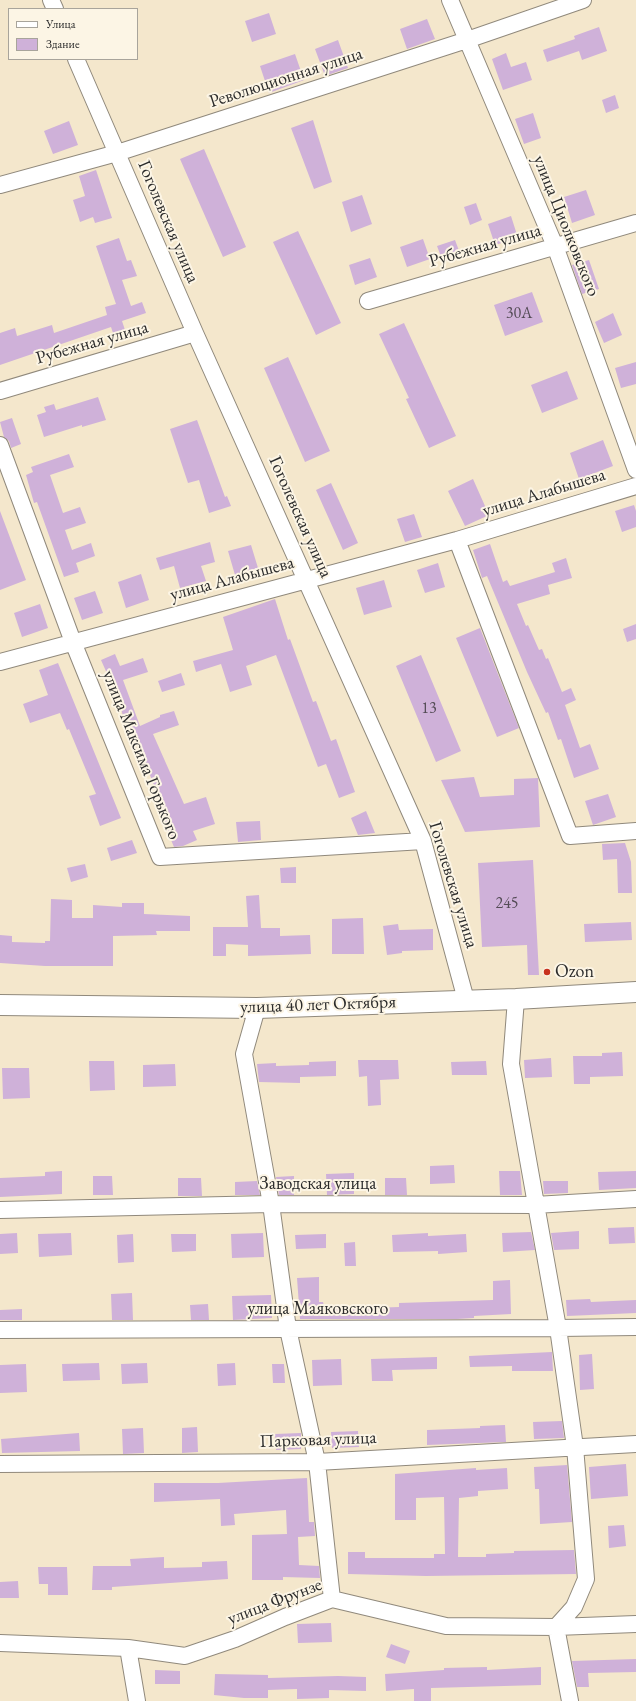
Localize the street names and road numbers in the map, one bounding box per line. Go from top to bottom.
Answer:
street label: Революционная улица [207,43,365,113]
street label: улица Циолковского [528,152,604,300]
street label: Гоголевская улица [132,157,204,287]
street label: Рубежная улица [426,220,544,272]
street label: Рубежная улица [33,317,151,369]
street label: Гоголевская улица [263,453,337,581]
street label: улица Алабышева [480,464,608,522]
street label: улица Алабышева [168,552,296,606]
street label: улица Максима Горького [97,667,185,843]
street label: Гоголевская улица [424,819,482,951]
street label: улица 40 лет Октября [240,991,396,1019]
street label: Заводская улица [260,1173,376,1195]
street label: улица Маяковского [248,1298,388,1320]
street label: Парковая улица [259,1427,377,1453]
street label: улица Фрунзе [225,1574,325,1630]

